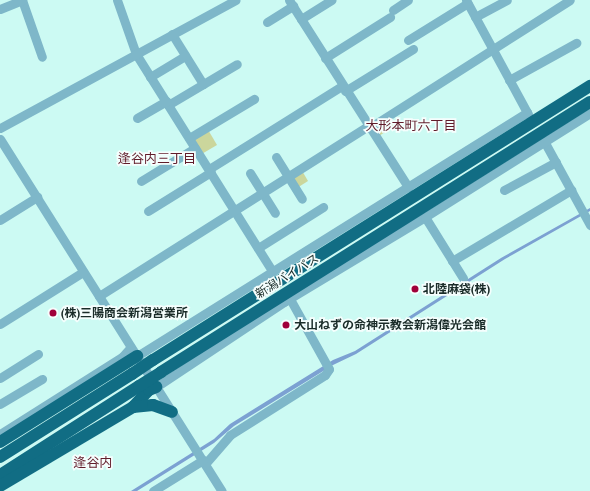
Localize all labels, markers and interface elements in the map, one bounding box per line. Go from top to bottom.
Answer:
district label: 大形本町六丁目 [366,118,456,134]
district label: 逢谷内三丁目 [118,151,196,167]
street label: 新潟バイパス [253,251,321,301]
place label: 北陸麻袋(株) [423,282,490,296]
marker: 北陸麻袋(株) [410,284,420,294]
place label: (株)三陽商会新潟営業所 [61,306,188,320]
marker: (株)三陽商会新潟営業所 [48,308,58,318]
place label: 大山ねずの命神示教会新潟偉光会館 [294,318,486,332]
marker: 大山ねずの命神示教会新潟偉光会館 [281,320,291,330]
district label: 逢谷内 [74,455,112,471]

